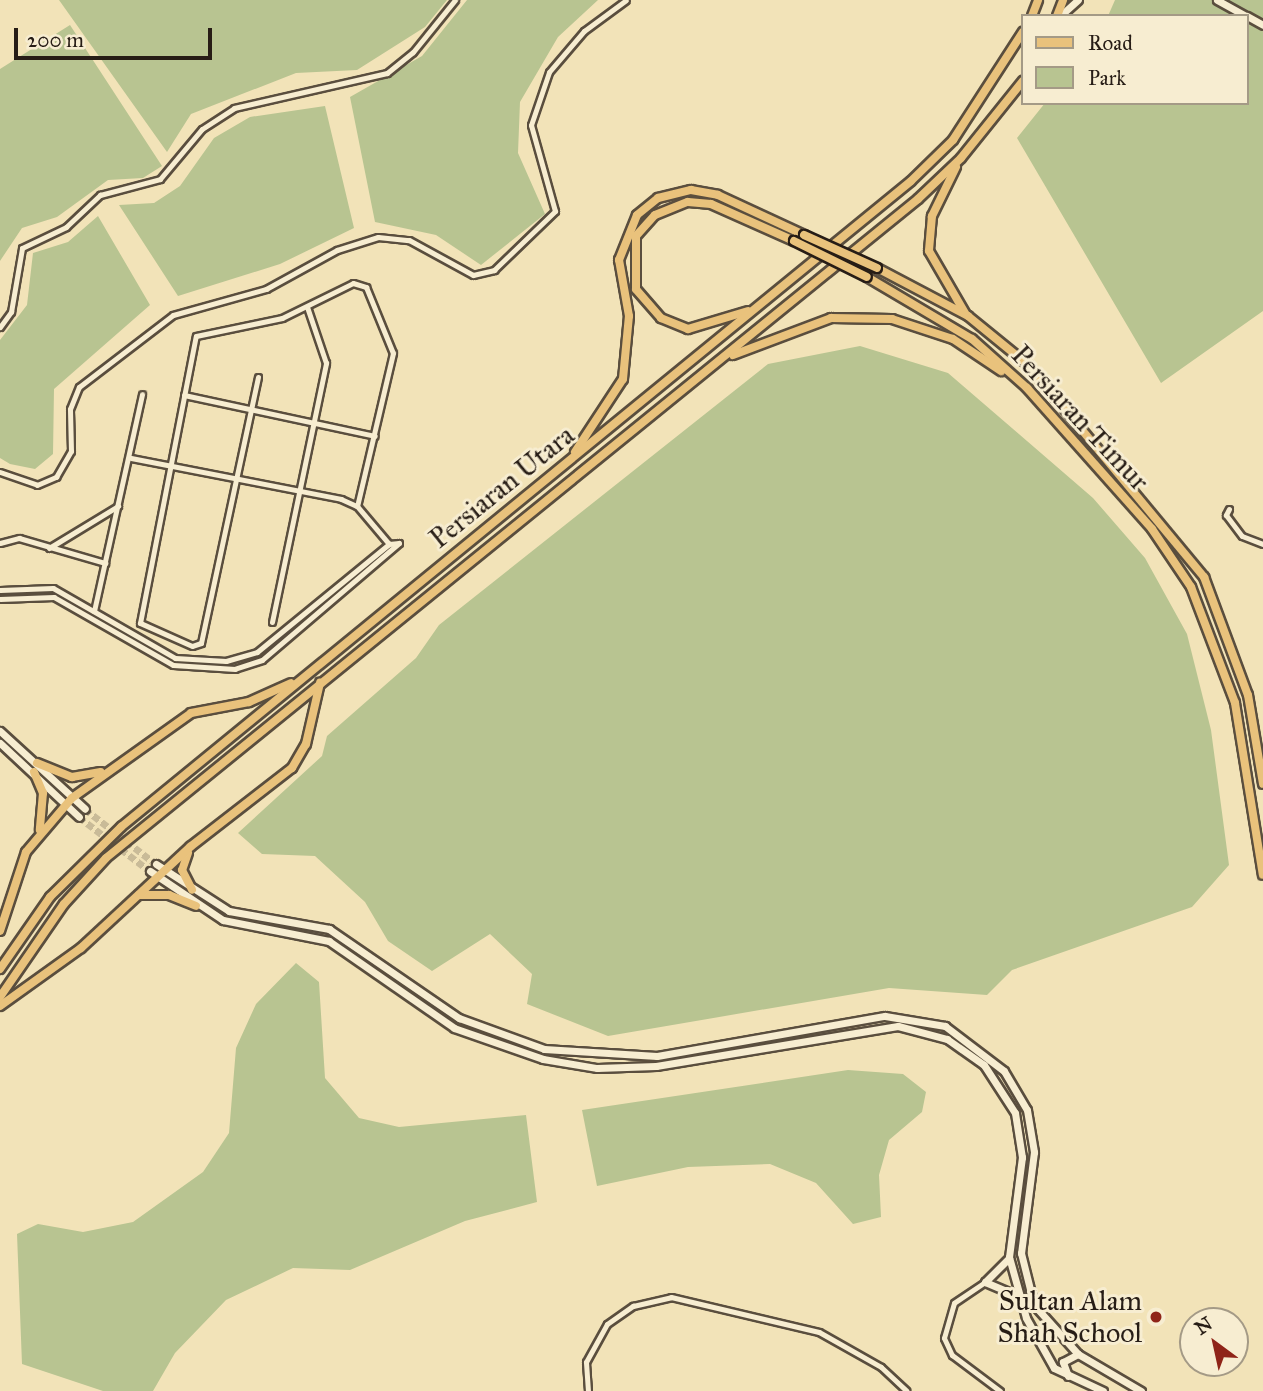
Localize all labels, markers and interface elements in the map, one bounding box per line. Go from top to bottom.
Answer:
scale bar [18,14,215,58]
legend [1021,14,1249,105]
text: 200 m [27,27,84,53]
text: Road [1088,30,1133,56]
text: Park [1088,65,1126,91]
street label: Persiaran Timur [1004,338,1156,498]
street label: Persiaran Utara [423,418,581,556]
place label: Sultan Alam Shah School [997,1284,1142,1350]
north arrow [1179,1307,1249,1377]
marker: Sultan Alam Shah School [1148,1309,1164,1325]
text: N [1190,1312,1216,1340]

